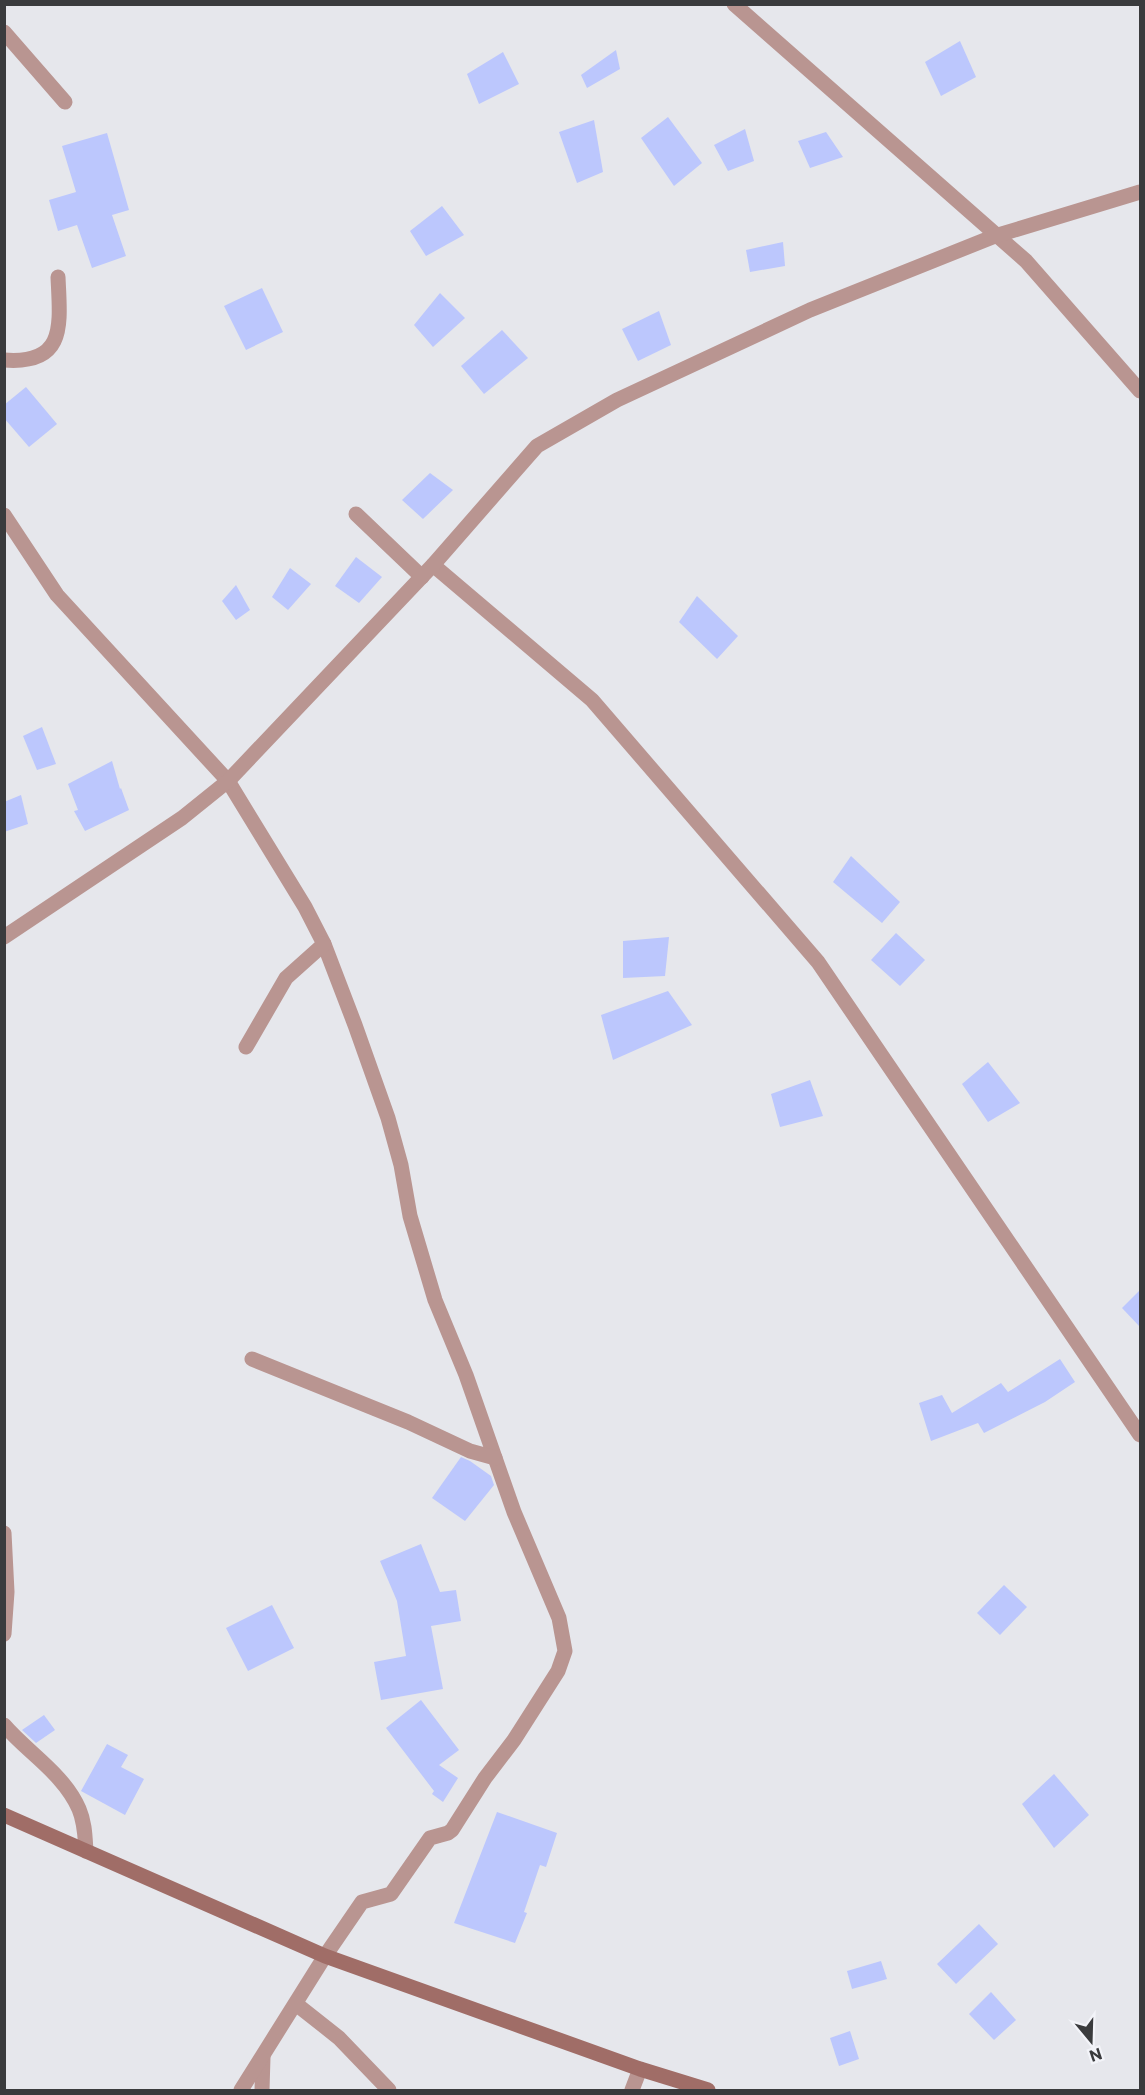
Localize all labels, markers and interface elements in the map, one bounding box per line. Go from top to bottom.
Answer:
north arrow [1061,2011,1121,2071]
text: N [1087,2045,1105,2067]

